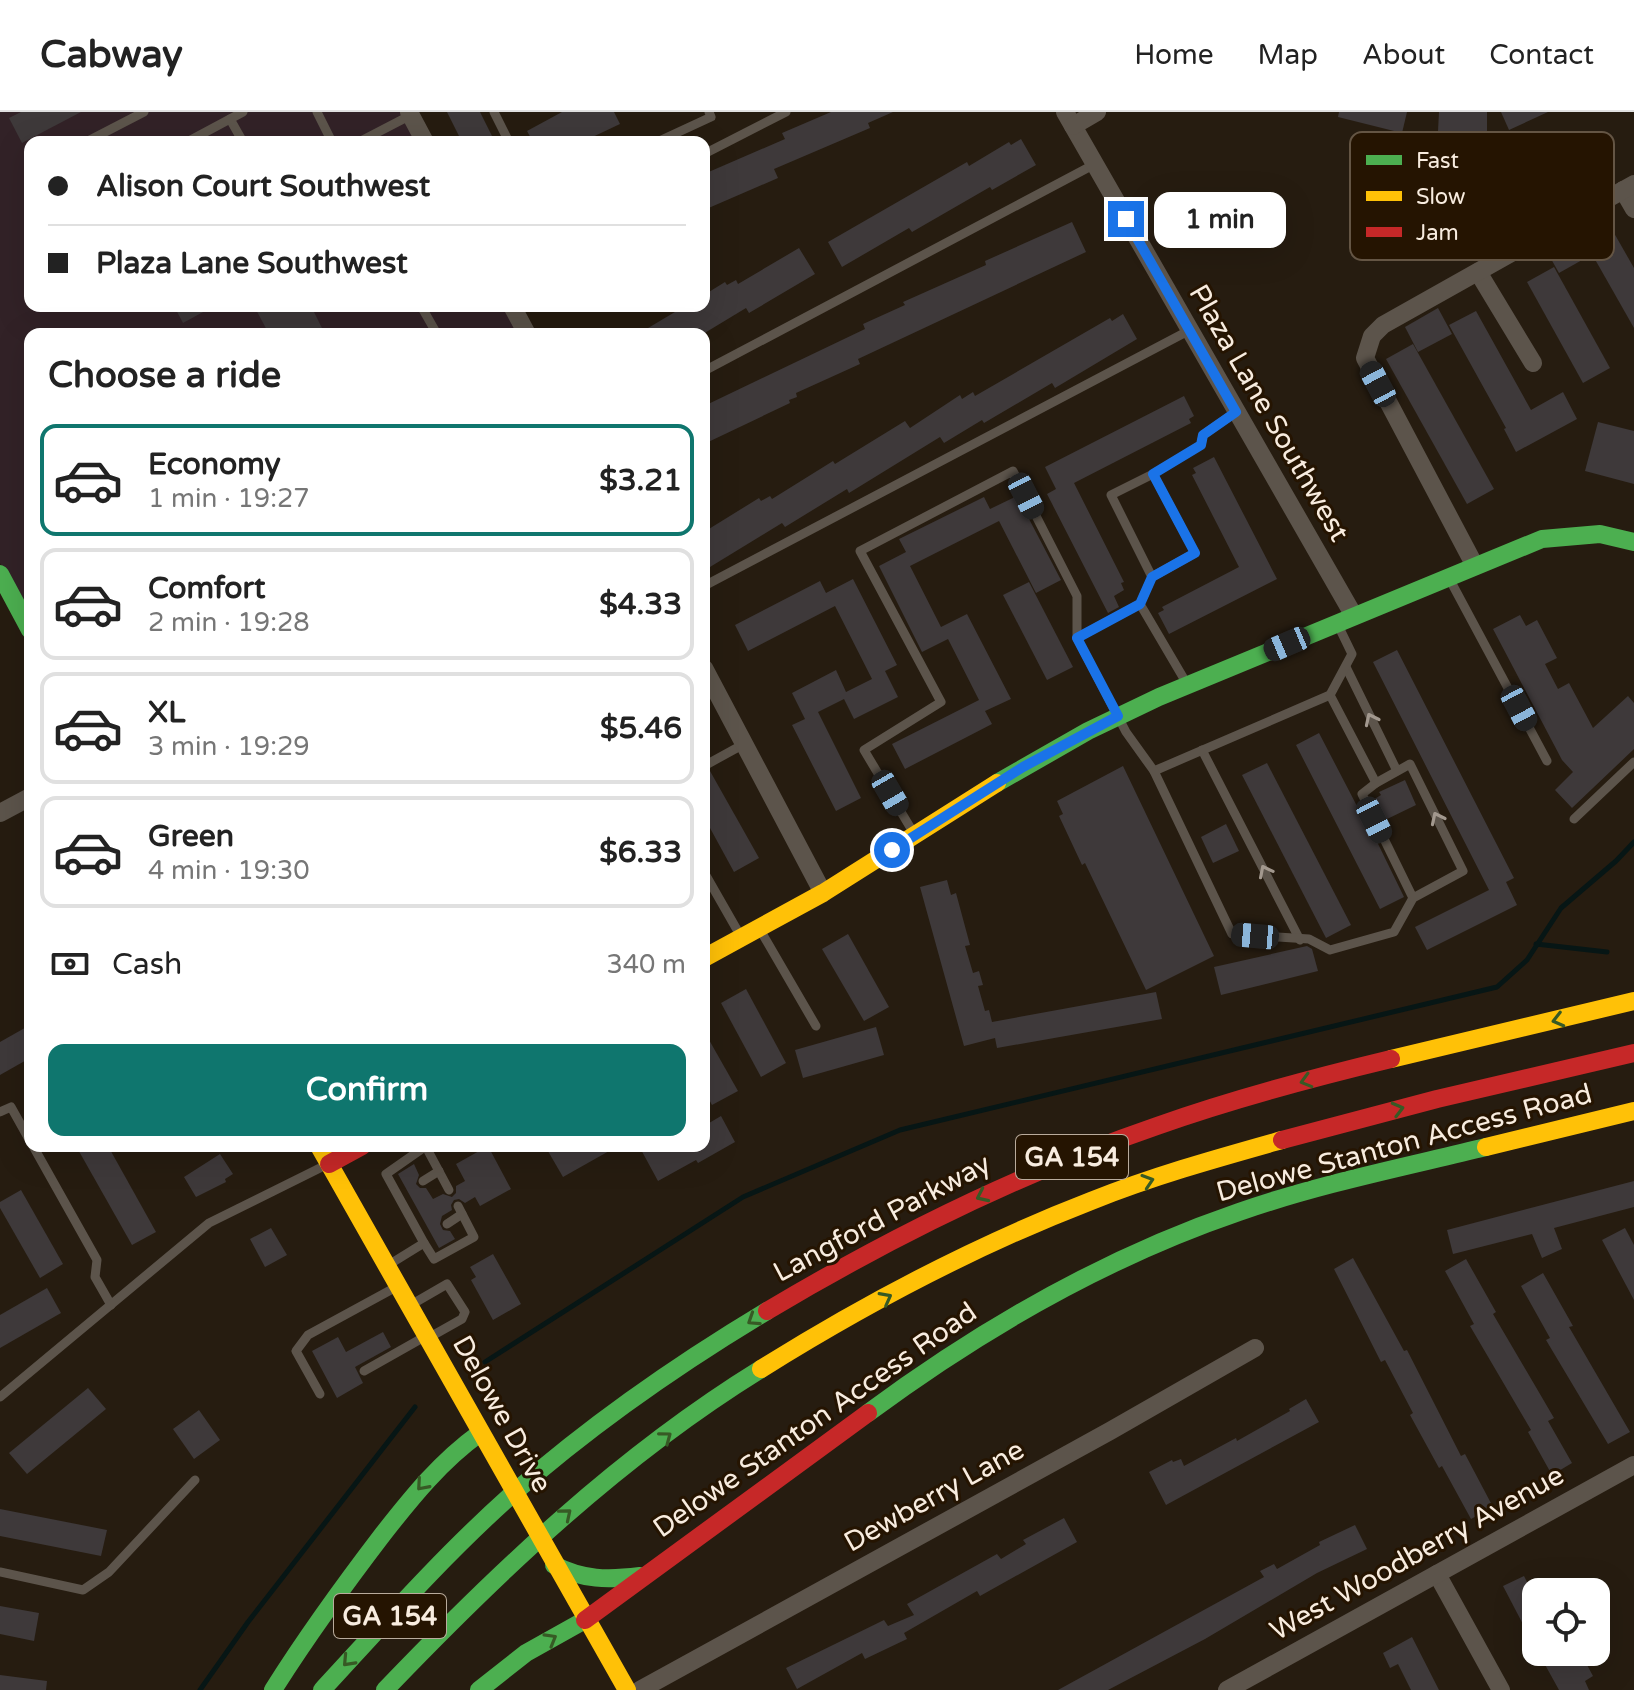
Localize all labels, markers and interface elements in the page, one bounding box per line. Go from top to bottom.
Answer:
text: Cabway [40,32,183,78]
text: Home [1134,38,1214,72]
text: Map [1258,38,1318,72]
text: About [1362,38,1445,72]
text: Contact [1489,38,1594,72]
legend [1350,132,1614,260]
text: Fast [1416,148,1459,174]
text: Alison Court Southwest [96,168,430,205]
text: Slow [1416,184,1466,210]
callout: 1 min [1154,191,1286,247]
route end [1108,201,1144,237]
text: 1 min [1185,204,1255,235]
text: Jam [1416,220,1459,246]
text: Plaza Lane Southwest [96,245,408,282]
street label: Plaza Lane Southwest [1182,278,1357,548]
text: Choose a ride [48,354,281,397]
car [1356,357,1400,411]
icon: car [52,444,124,516]
text: Economy [148,446,281,483]
text: $3.21 [599,462,682,499]
car [1004,469,1048,523]
text: 1 min · 19:27 [148,483,310,514]
icon: car [52,568,124,640]
text: Comfort [148,570,266,607]
text: $4.33 [599,586,682,623]
text: 2 min · 19:28 [148,607,310,638]
car [1260,624,1314,664]
car [1497,681,1541,735]
icon: car [52,692,124,764]
text: XL [148,694,185,731]
text: $5.46 [600,710,682,747]
one-way arrow [1366,713,1381,728]
text: 3 min · 19:29 [148,731,310,762]
car [868,766,912,820]
car [1352,793,1396,847]
one-way arrow [1431,811,1446,826]
icon: car [52,816,124,888]
text: Green [148,818,234,855]
route start [874,832,910,868]
text: $6.33 [599,834,682,871]
text: 4 min · 19:30 [148,855,310,886]
one-way arrow [1259,865,1274,879]
car [1230,922,1280,950]
icon: cash [48,942,92,986]
text: Cash [112,946,182,983]
text: 340 m [606,949,686,980]
one-way arrow [1552,1010,1566,1027]
button: Confirm [48,1044,686,1136]
one-way arrow [1299,1072,1313,1089]
street label: Delowe Stanton Access Road [1212,1076,1596,1210]
one-way arrow [1390,1102,1404,1118]
road number: GA 154 [1016,1135,1128,1179]
street label: Langford Parkway [768,1146,996,1290]
one-way arrow [1141,1174,1155,1190]
one-way arrow [975,1186,990,1202]
one-way arrow [877,1292,891,1308]
street label: Delowe Stanton Access Road [647,1295,983,1545]
one-way arrow [748,1310,762,1325]
street label: Delowe Drive [445,1330,559,1498]
one-way arrow [657,1432,672,1446]
street label: Dewberry Lane [838,1433,1030,1559]
street label: West Woodberry Avenue [1264,1458,1570,1648]
one-way arrow [418,1475,432,1490]
one-way arrow [557,1509,572,1524]
map controls [1522,1578,1610,1666]
button: locate [1522,1578,1610,1666]
road number: GA 154 [334,1594,446,1638]
one-way arrow [542,1633,557,1649]
one-way arrow [344,1652,358,1667]

